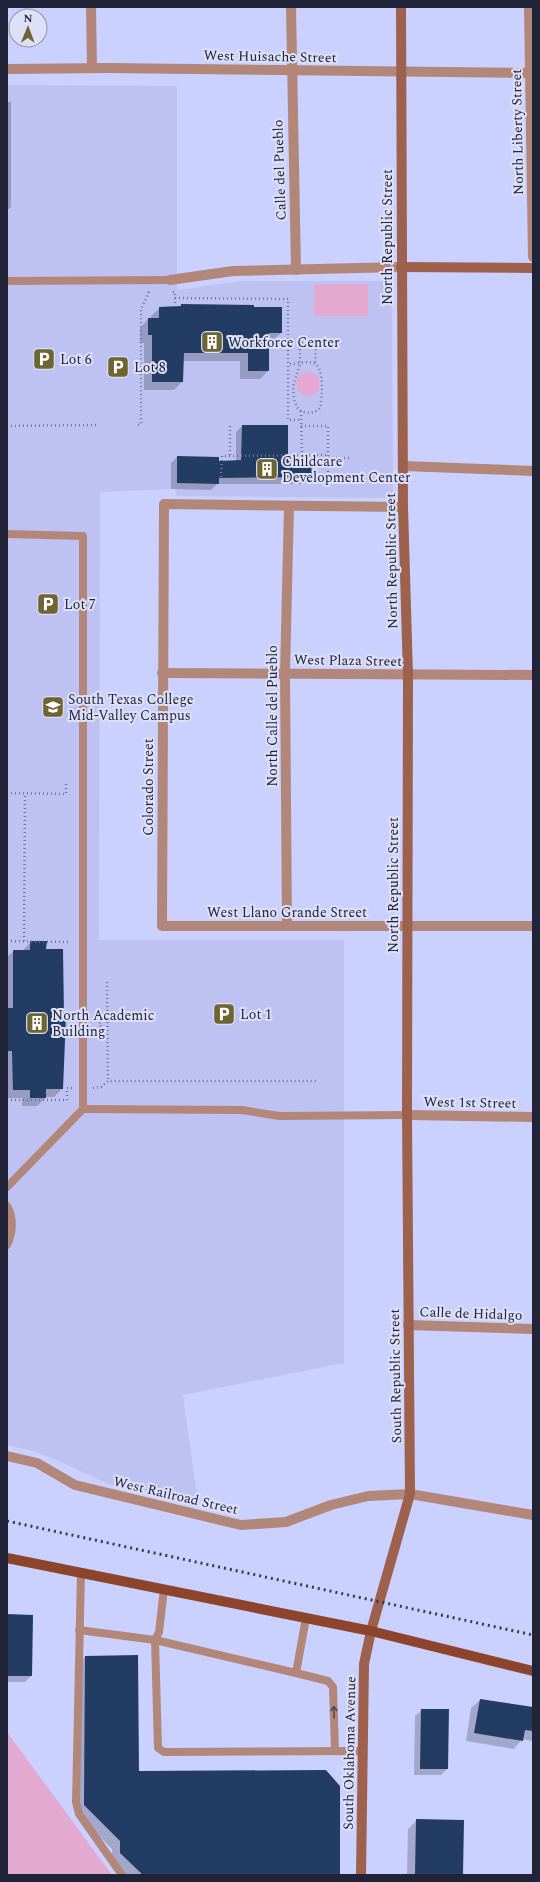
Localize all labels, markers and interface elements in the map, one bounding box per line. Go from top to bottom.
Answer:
north arrow [8,8,48,48]
text: N [24,10,33,27]
street label: West Huisache Street [203,45,337,68]
street label: North Liberty Street [506,69,529,195]
street label: Calle del Pueblo [267,119,292,221]
street label: North Republic Street [377,169,398,305]
building icon: Workforce Center [199,329,225,355]
place label: Workforce Center [228,332,340,353]
parking icon: Lot 6 [31,346,57,372]
place label: Lot 6 [60,349,92,370]
parking icon: Lot 8 [105,354,131,380]
place label: Lot 8 [134,357,166,378]
place label: Childcare Development Center [282,451,411,488]
building icon: Childcare Development Center [254,456,280,482]
street label: North Republic Street [380,493,403,629]
parking icon: Lot 7 [35,591,61,617]
place label: Lot 7 [64,594,96,615]
street label: North Calle del Pueblo [262,645,283,787]
street label: West Plaza Street [294,649,402,672]
place label: South Texas College Mid-Valley Campus [68,689,194,726]
school or university icon: South Texas College Mid-Valley Campus [40,694,66,720]
street label: Colorado Street [138,738,159,836]
street label: North Republic Street [383,817,404,953]
street label: West Llano Grande Street [207,902,367,923]
parking icon: Lot 1 [211,1001,237,1027]
place label: Lot 1 [240,1004,272,1025]
place label: North Academic Building [52,1005,155,1042]
building icon: North Academic Building [24,1010,50,1036]
street label: West 1st Street [423,1091,517,1114]
street label: Calle de Hidalgo [419,1301,523,1326]
street label: South Republic Street [384,1308,407,1444]
street label: West Railroad Street [111,1471,240,1520]
street label: South Oklahoma Avenue [338,1676,361,1830]
one-way arrow [330,1706,337,1719]

